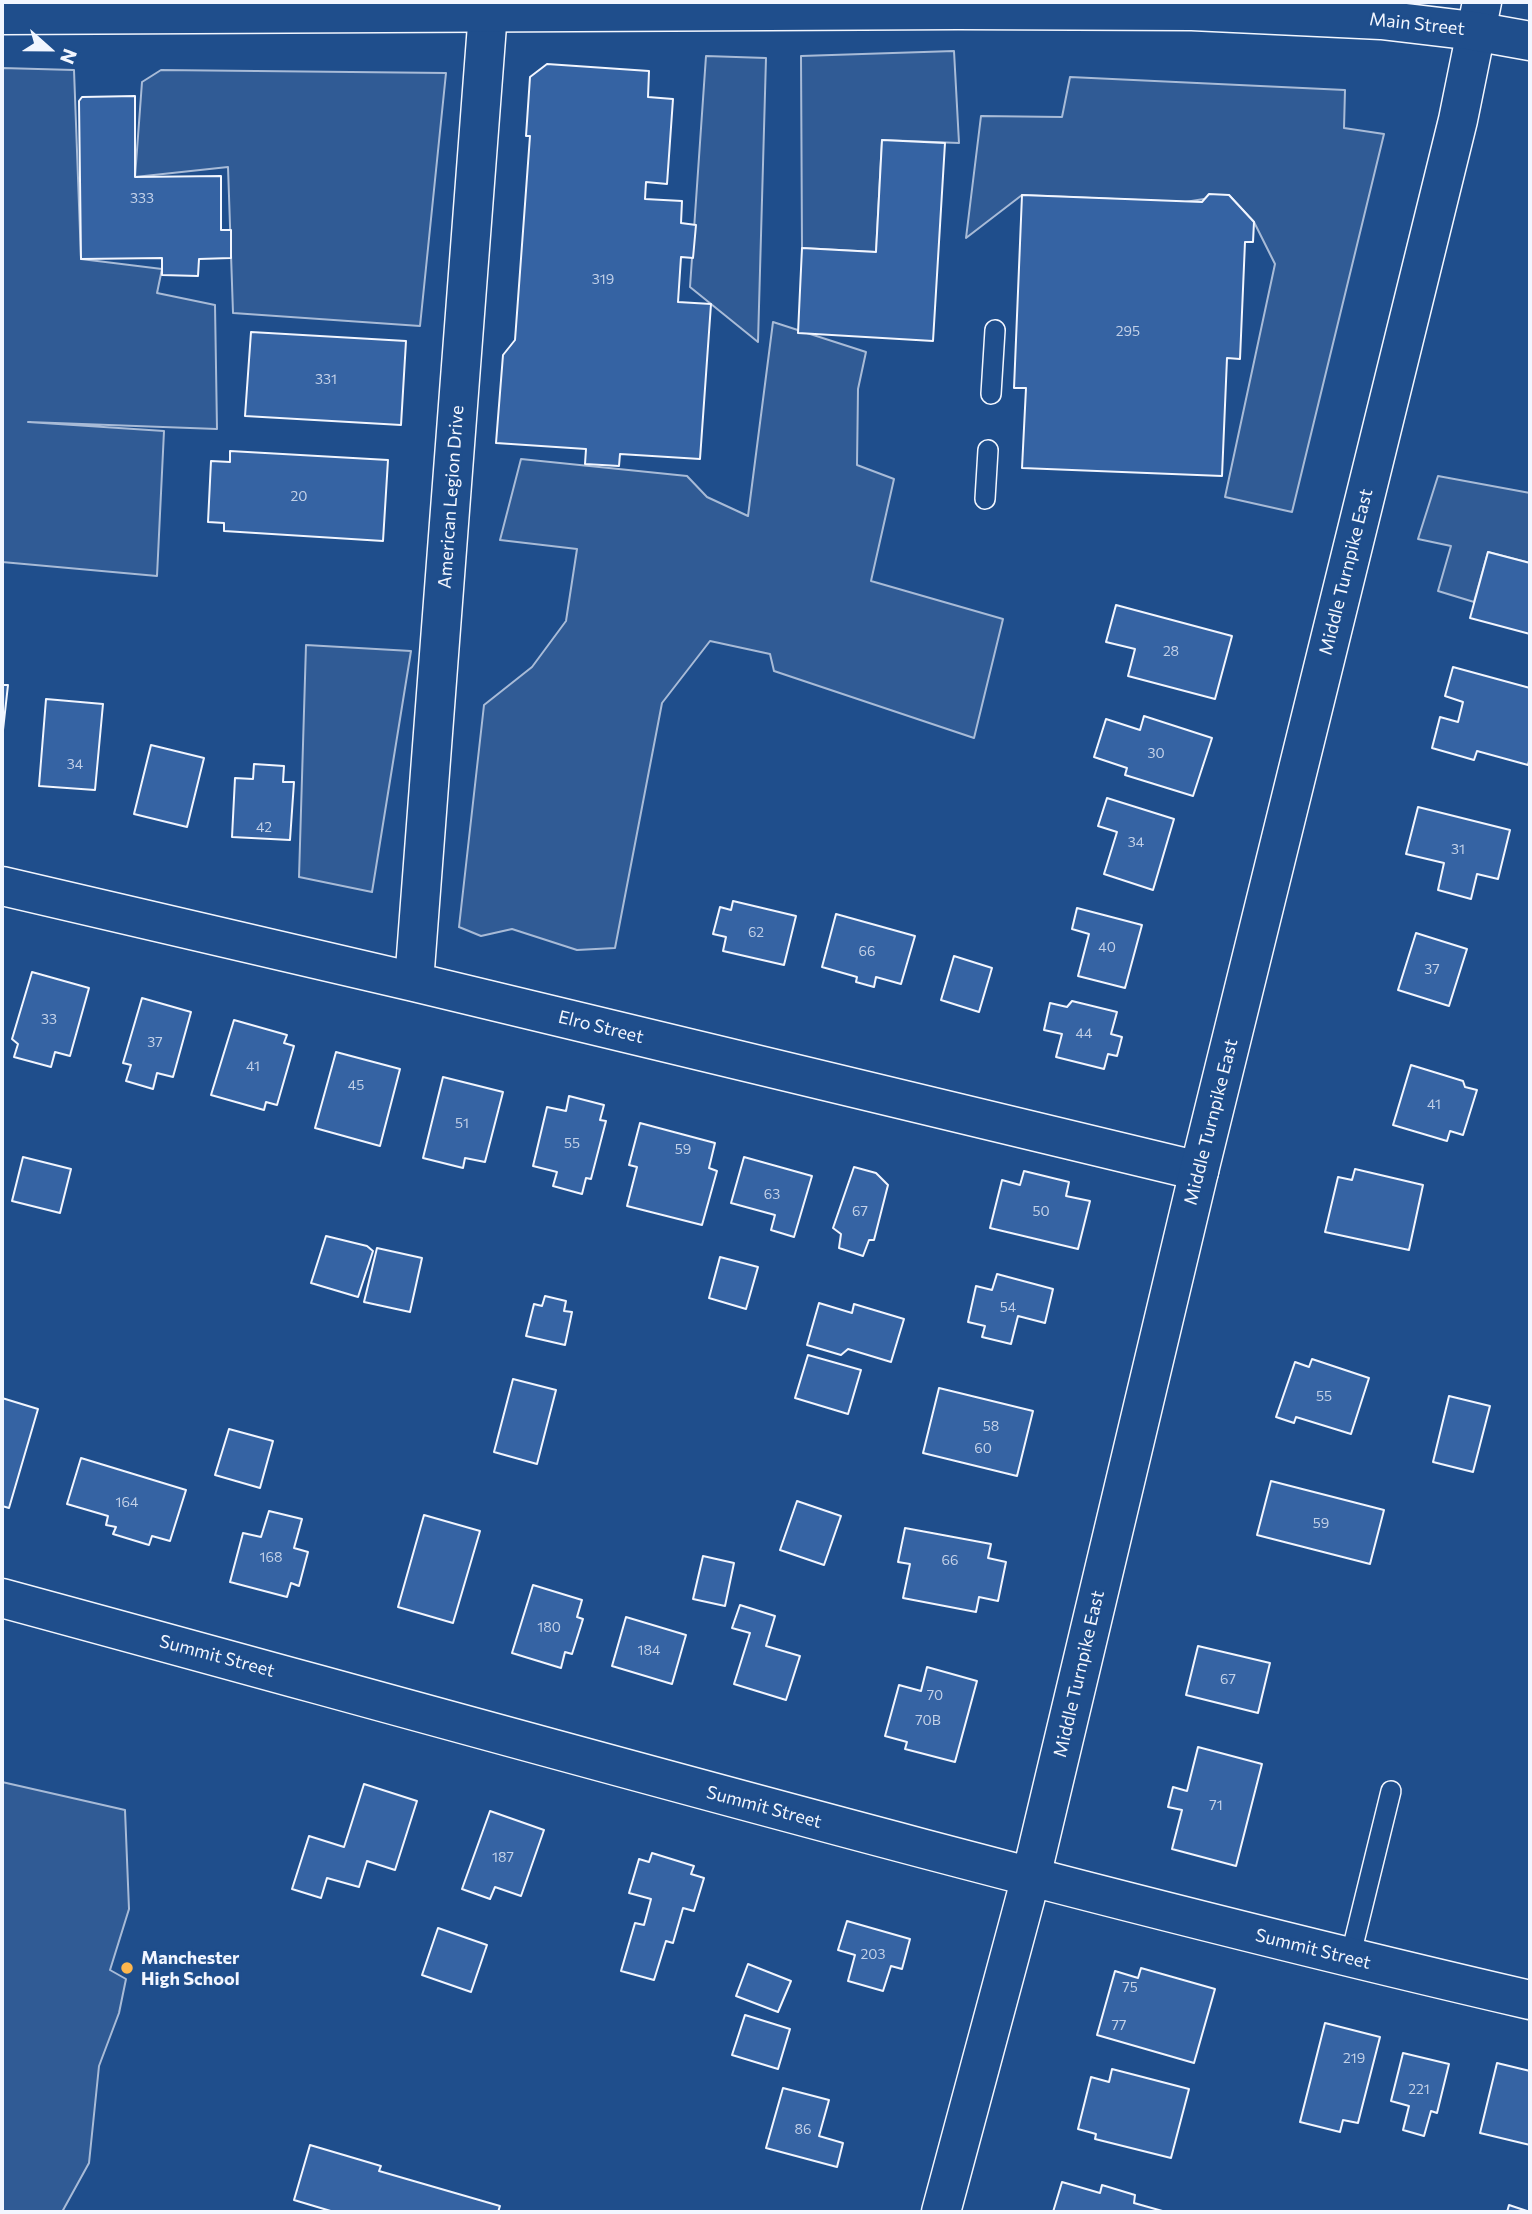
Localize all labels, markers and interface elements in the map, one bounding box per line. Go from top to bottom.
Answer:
street label: Main Street [1368,8,1466,40]
north arrow [14,14,84,84]
text: N [56,46,82,67]
house number: 333 [130,190,154,206]
house number: 319 [592,271,614,287]
house number: 295 [1116,323,1140,339]
house number: 331 [315,371,337,387]
street label: American Legion Drive [434,405,468,589]
street label: Middle Turnpike East [1315,486,1377,658]
house number: 20 [291,488,307,504]
house number: 28 [1163,643,1179,659]
house number: 30 [1147,745,1165,761]
house number: 34 [67,756,83,772]
house number: 42 [256,819,272,835]
house number: 34 [1128,834,1144,850]
house number: 31 [1451,841,1465,857]
house number: 62 [748,924,764,940]
house number: 40 [1098,939,1116,955]
house number: 66 [859,943,875,959]
house number: 37 [1424,961,1440,977]
street label: Elro Street [556,1006,646,1048]
house number: 33 [41,1011,57,1027]
house number: 44 [1076,1025,1092,1041]
house number: 37 [147,1034,163,1050]
street label: Middle Turnpike East [1180,1036,1242,1208]
house number: 41 [246,1058,260,1074]
house number: 45 [348,1077,364,1093]
house number: 41 [1427,1096,1441,1112]
house number: 51 [455,1115,469,1131]
house number: 55 [564,1135,580,1151]
house number: 59 [675,1141,691,1157]
house number: 63 [764,1186,780,1202]
house number: 67 [852,1203,868,1219]
house number: 50 [1032,1203,1050,1219]
house number: 54 [1000,1299,1016,1315]
house number: 55 [1316,1388,1332,1404]
house number: 58 [983,1418,999,1434]
house number: 60 [974,1440,992,1456]
house number: 164 [116,1494,138,1510]
house number: 59 [1313,1515,1329,1531]
house number: 168 [260,1549,282,1565]
house number: 66 [942,1552,958,1568]
street label: Middle Turnpike East [1049,1588,1109,1760]
house number: 180 [537,1619,561,1635]
street label: Summit Street [157,1630,277,1682]
house number: 184 [638,1642,660,1658]
house number: 67 [1220,1671,1236,1687]
house number: 70 [927,1687,943,1703]
house number: 70B [915,1712,941,1728]
street label: Summit Street [704,1781,824,1833]
house number: 71 [1209,1797,1223,1813]
house number: 187 [492,1849,514,1865]
street label: Summit Street [1253,1924,1373,1974]
house number: 203 [861,1946,885,1962]
place label: Manchester High School [141,1947,240,1990]
marker: Manchester High School [119,1960,135,1976]
house number: 75 [1122,1979,1138,1995]
house number: 77 [1112,2017,1126,2033]
house number: 219 [1343,2050,1365,2066]
house number: 221 [1408,2081,1430,2097]
house number: 86 [795,2121,811,2137]

